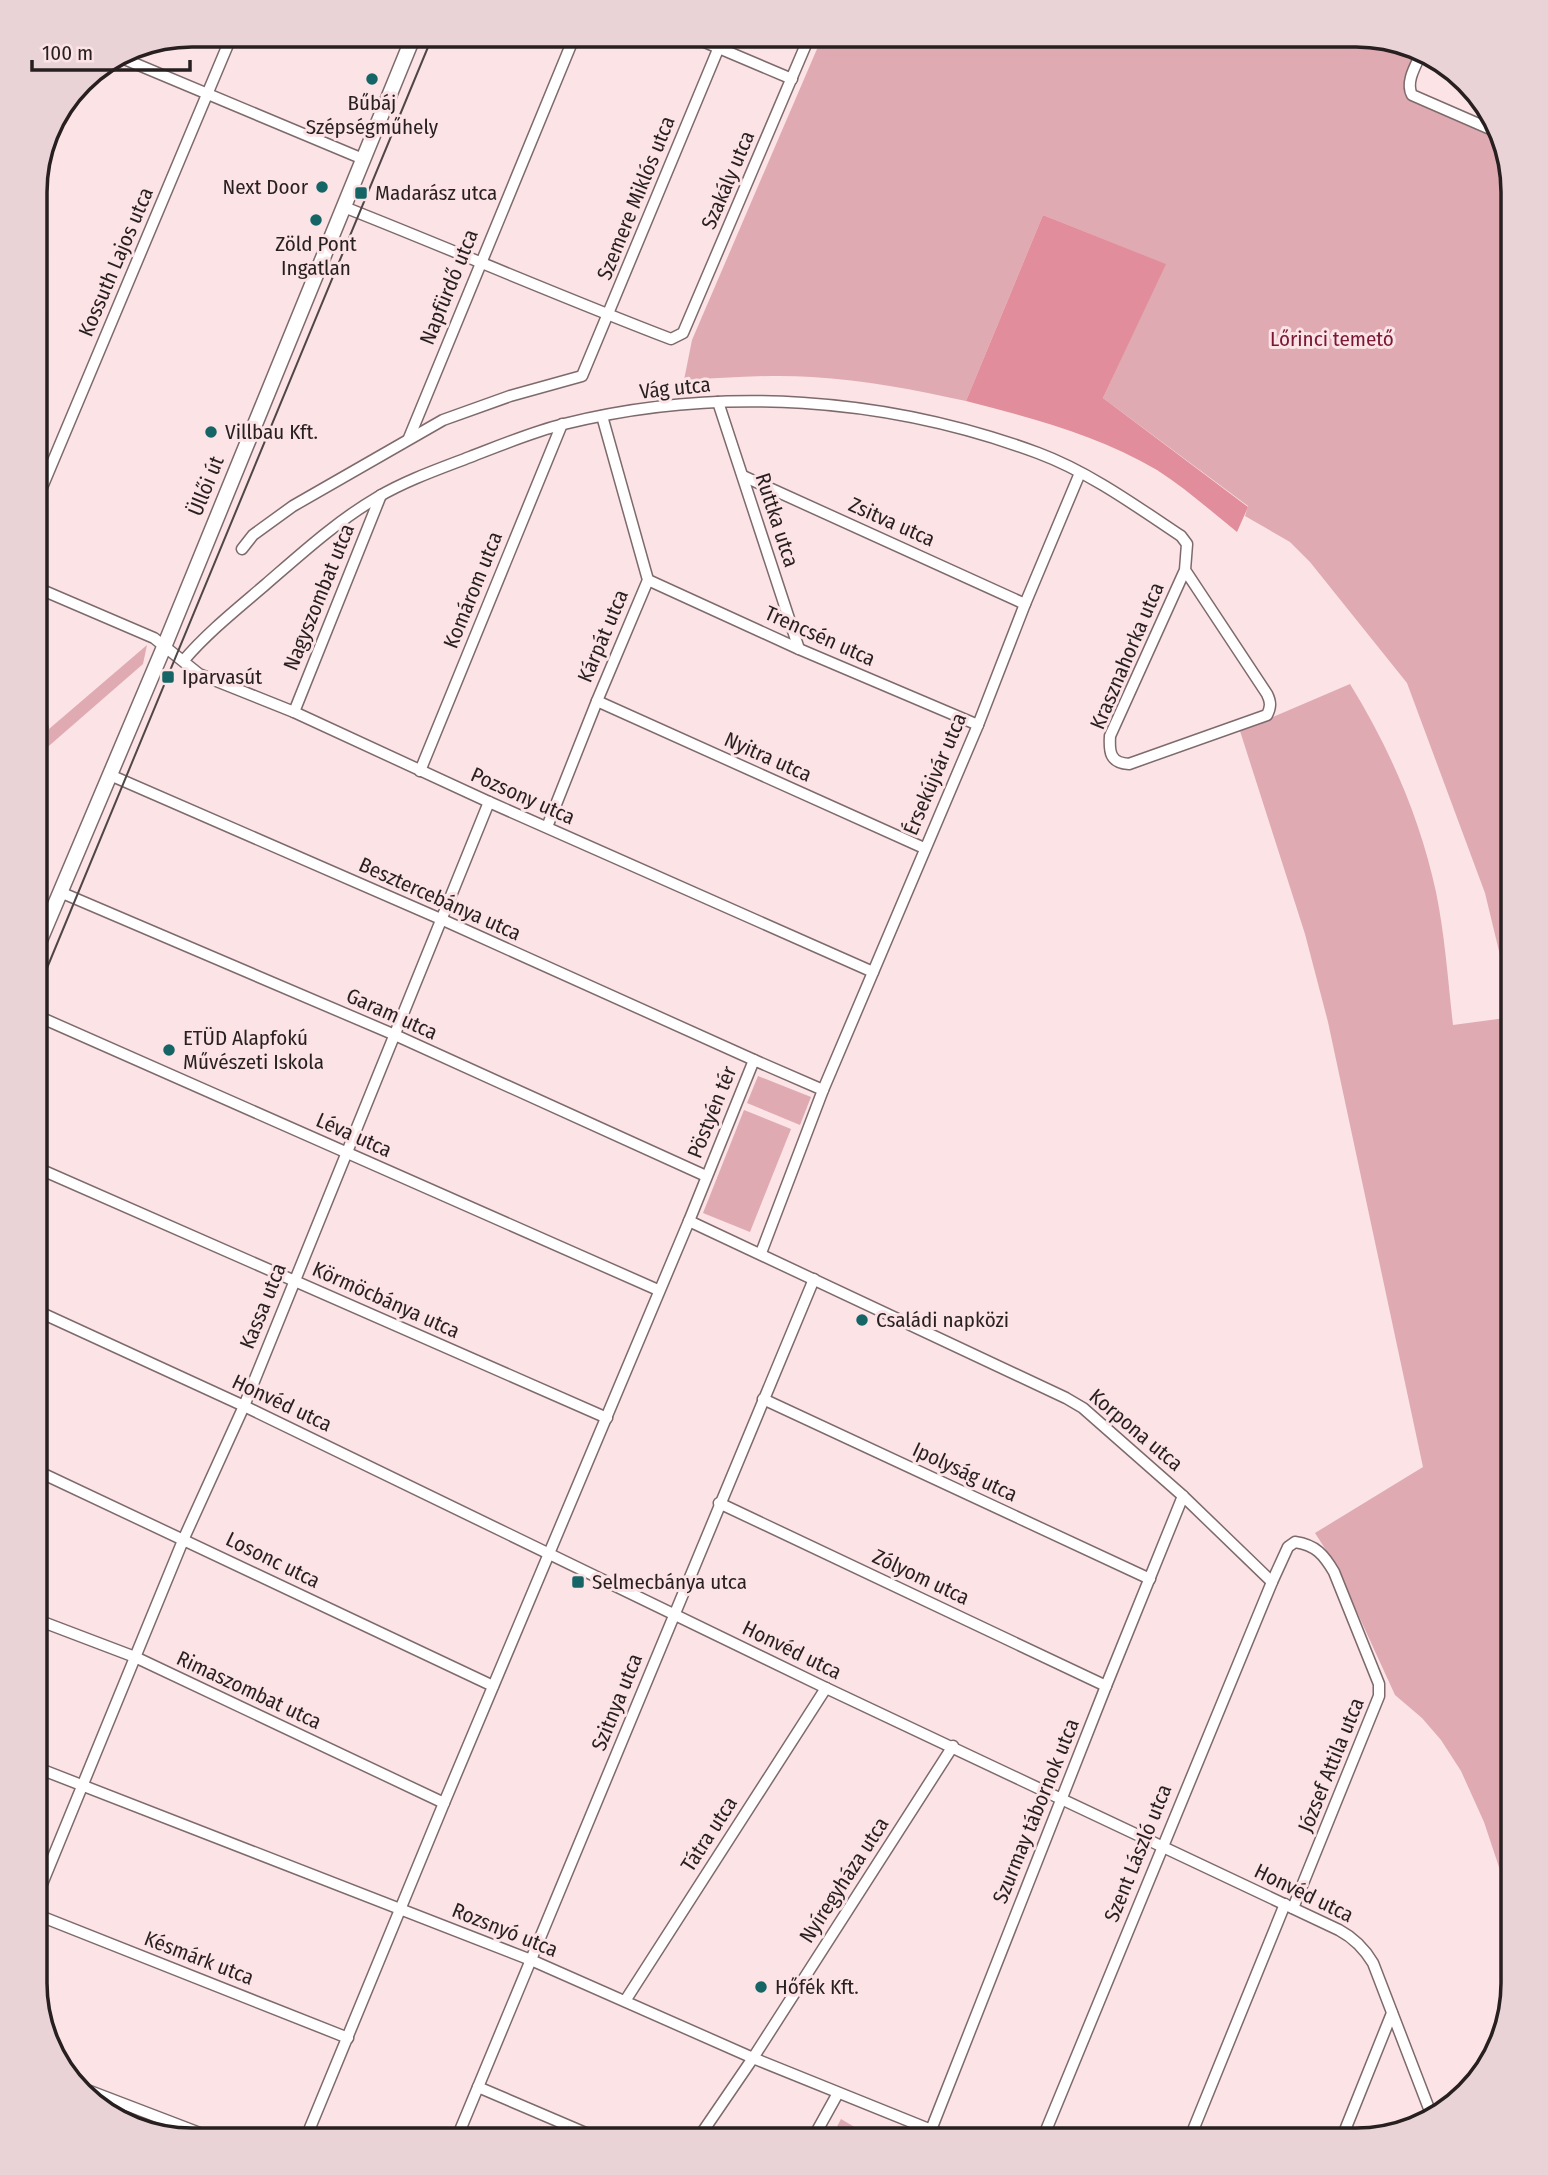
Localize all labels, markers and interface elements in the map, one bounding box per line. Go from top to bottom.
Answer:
scale bar [32,28,189,72]
text: 100 m [42,40,93,66]
marker: Bűbáj Szépségműhely [364,71,380,87]
place label: Bűbáj Szépségműhely [306,90,439,140]
street label: Szemere Miklós utca [591,112,681,284]
street label: Szakály utca [696,127,760,233]
place label: Next Door [222,174,309,200]
marker: Next Door [314,179,330,195]
place label: Madarász utca [375,180,497,206]
street label: Kossuth Lajos utca [73,184,159,340]
marker: Madarász utca [353,185,369,201]
marker: Zöld Pont Ingatlan [308,212,324,228]
street label: Napfürdő utca [414,225,484,349]
place label: Zöld Pont Ingatlan [275,231,357,281]
park label: Lőrinci temető [1270,326,1394,352]
street label: Vág utca [638,371,712,405]
place label: Villbau Kft. [225,419,318,445]
marker: Villbau Kft. [203,424,219,440]
street label: Üllői út [182,452,230,520]
street label: Ruttka utca [750,470,804,570]
street label: Zsitva utca [845,492,939,552]
street label: Nagyszombat utca [278,520,360,674]
street label: Komárom utca [438,528,508,652]
street label: Krasznahorka utca [1084,579,1170,733]
street label: Kárpát utca [572,586,634,686]
street label: Trencsén utca [761,600,879,672]
place label: Iparvasút [182,664,262,690]
marker: Iparvasút [160,669,176,685]
street label: Érsekújvár utca [898,709,972,839]
street label: Nyitra utca [720,726,816,788]
street label: Pozsony utca [467,761,579,831]
street label: Besztercebánya utca [355,852,525,946]
street label: Garam utca [342,982,442,1046]
place label: ETÜD Alapfokú Művészeti Iskola [183,1025,324,1075]
marker: ETÜD Alapfokú Művészeti Iskola [161,1042,177,1058]
street label: Pöstyén tér [682,1062,742,1162]
street label: Léva utca [312,1107,396,1163]
street label: Körmöcbánya utca [308,1256,464,1344]
street label: Kassa utca [234,1259,292,1353]
place label: Családi napközi [876,1307,1009,1333]
marker: Családi napközi [854,1312,870,1328]
street label: Honvéd utca [228,1369,336,1437]
street label: Korpona utca [1084,1383,1188,1477]
street label: Ipolyság utca [908,1436,1022,1508]
street label: Losonc utca [222,1526,324,1594]
street label: Zólyom utca [868,1543,974,1611]
place label: Selmecbánya utca [592,1569,747,1595]
marker: Selmecbánya utca [570,1574,586,1590]
street label: Honvéd utca [738,1615,846,1685]
street label: Rimaszombat utca [172,1645,326,1735]
street label: Szitnya utca [586,1650,648,1754]
street label: József Attila utca [1292,1694,1370,1836]
street label: Szurmay tábornok utca [987,1715,1085,1907]
street label: Szent László utca [1099,1780,1177,1926]
street label: Tátra utca [675,1792,743,1876]
street label: Nyíregyháza utca [794,1812,894,1948]
street label: Honvéd utca [1250,1858,1358,1928]
street label: Rozsnyó utca [448,1897,562,1963]
street label: Késmárk utca [141,1925,257,1991]
place label: Hőfék Kft. [775,1974,859,2000]
marker: Hőfék Kft. [753,1979,769,1995]

